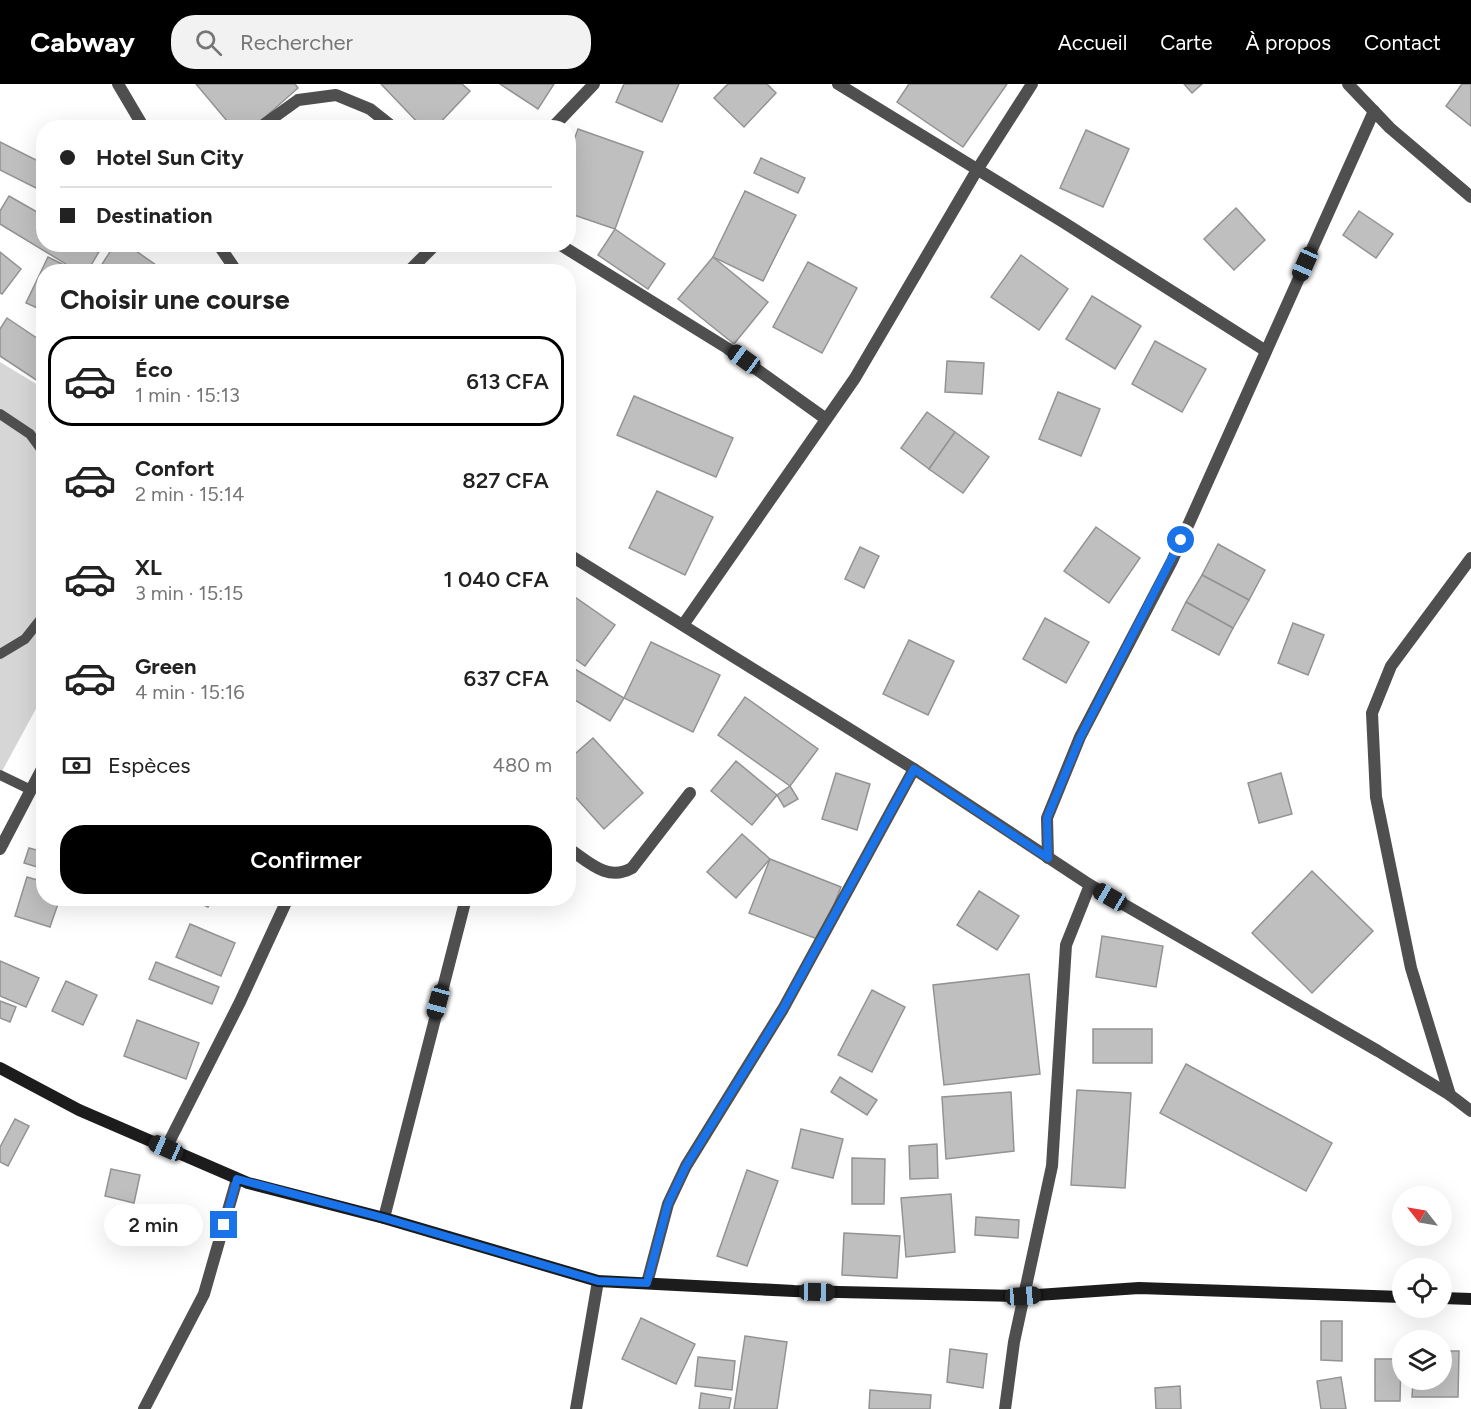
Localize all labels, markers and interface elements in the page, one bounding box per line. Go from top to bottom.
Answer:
search box [171,15,591,69]
text: Cabway [30,25,135,59]
icon: search [192,26,225,59]
text: Rechercher [240,29,353,56]
text: Accueil [1058,30,1127,55]
text: Carte [1160,30,1213,55]
text: À propos [1246,30,1331,55]
text: Contact [1364,30,1441,55]
text: Hotel Sun City [96,144,244,171]
text: Destination [96,202,213,229]
car [1289,244,1321,284]
text: Choisir une course [60,283,290,316]
car [724,341,764,377]
icon: car [63,354,117,408]
text: Éco [135,356,173,383]
text: 613 CFA [466,368,549,395]
text: 1 min · 15:13 [135,383,240,407]
icon: car [63,453,117,507]
text: Confort [135,455,215,482]
text: 827 CFA [462,467,549,494]
text: 2 min · 15:14 [135,482,244,506]
route start [1167,526,1194,553]
icon: car [63,552,117,606]
text: XL [135,554,162,581]
text: 1 040 CFA [444,566,549,593]
text: 3 min · 15:15 [135,581,243,605]
icon: car [63,651,117,705]
text: Green [135,653,197,680]
text: 637 CFA [464,665,549,692]
text: 4 min · 15:16 [135,680,245,704]
icon: cash [60,749,93,782]
text: Espèces [108,752,190,779]
text: 480 m [493,753,552,777]
button: Confirmer [60,825,552,894]
car [1090,880,1130,914]
car [425,982,451,1022]
car [146,1132,186,1164]
north arrow [1392,1186,1452,1246]
map controls [1392,1186,1452,1390]
callout: 2 min [104,1204,203,1246]
route end [210,1211,237,1238]
text: 2 min [129,1213,178,1237]
button: locate [1392,1258,1452,1318]
car [799,1283,835,1301]
car [1004,1286,1042,1306]
button: layers [1392,1330,1452,1390]

